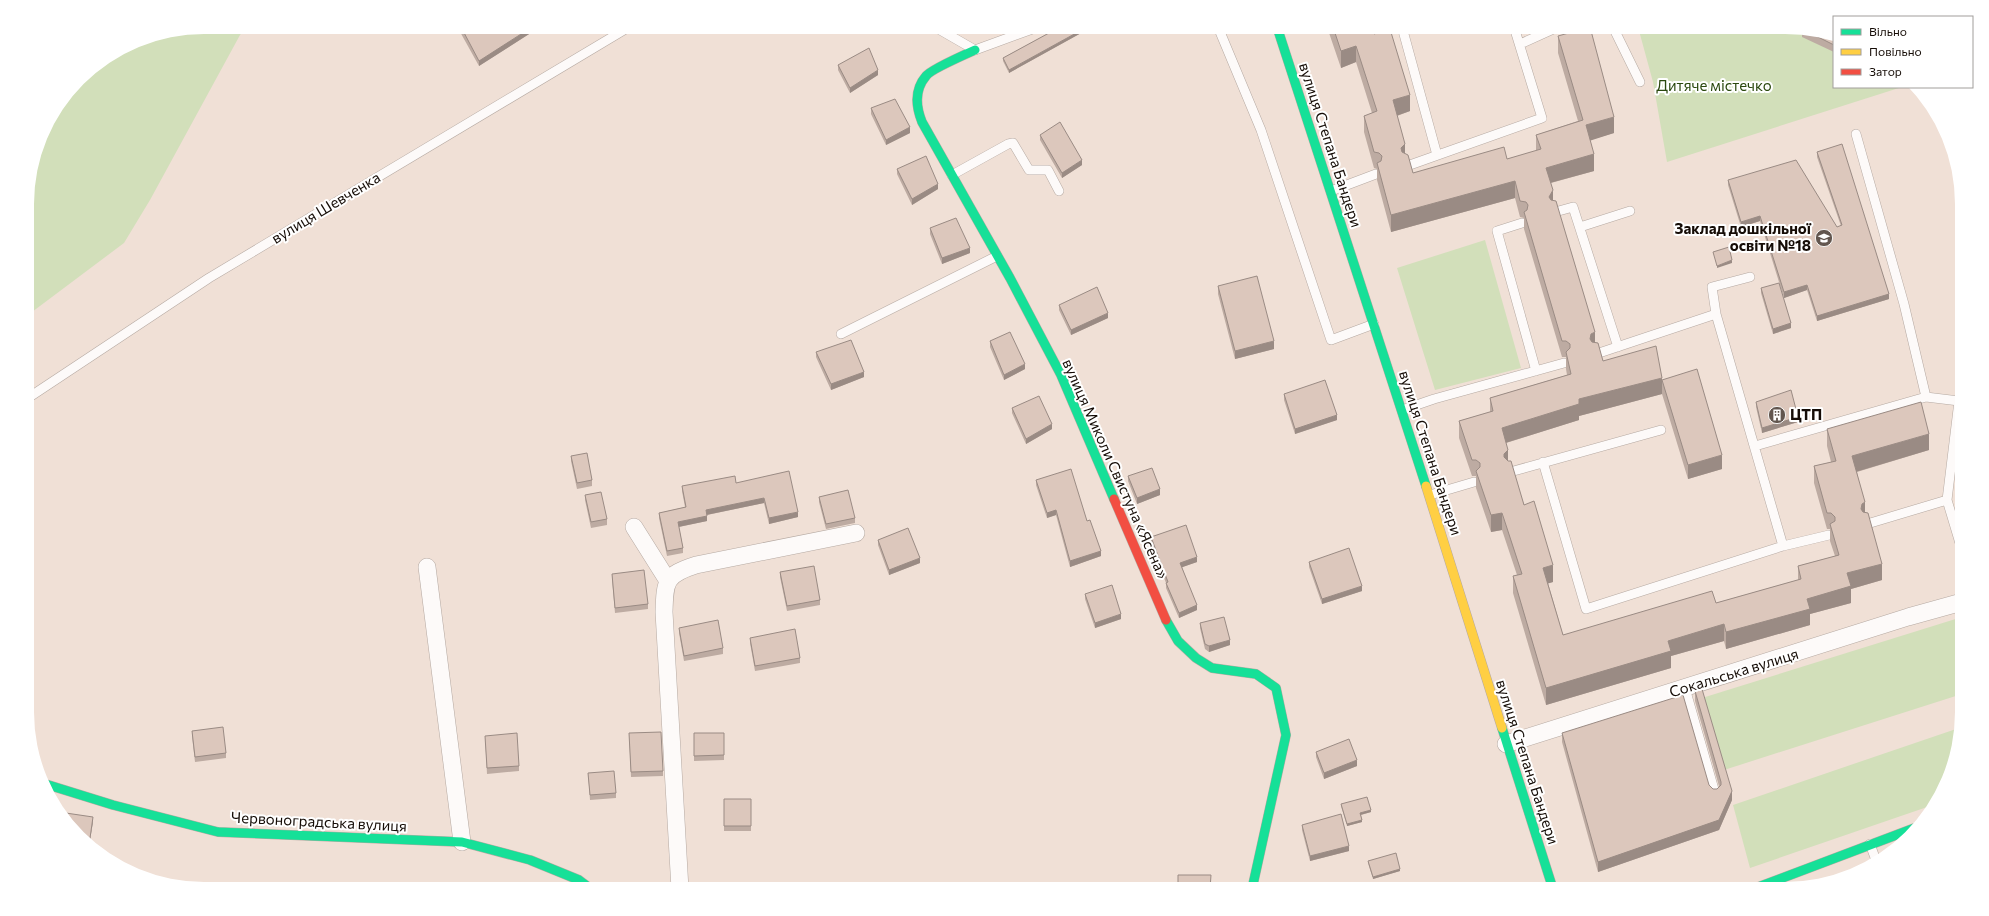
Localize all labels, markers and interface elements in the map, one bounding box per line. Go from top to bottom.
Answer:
legend [1833,16,1973,88]
text: Вільно [1869,24,1907,38]
text: Повільно [1869,44,1922,58]
street label: вулиця Степана Бандери [1296,60,1366,229]
text: Затор [1869,64,1902,78]
park label: Дитяче містечко [1656,76,1772,94]
street label: вулиця Шевченка [268,168,383,247]
place label: Заклад дошкільної освіти №18 [1675,219,1812,254]
school or university icon: Заклад дошкільної освіти №18 [1814,228,1834,248]
street label: вулиця Миколи Свистуна «Ясена» [1059,356,1173,582]
street label: вулиця Степана Бандери [1396,368,1466,537]
building icon: ЦТП [1767,405,1787,425]
place label: ЦТП [1790,405,1822,423]
street label: Сокальська вулиця [1667,644,1801,700]
street label: вулиця Степана Бандери [1493,677,1563,846]
street label: Червоноградська вулиця [231,807,407,835]

